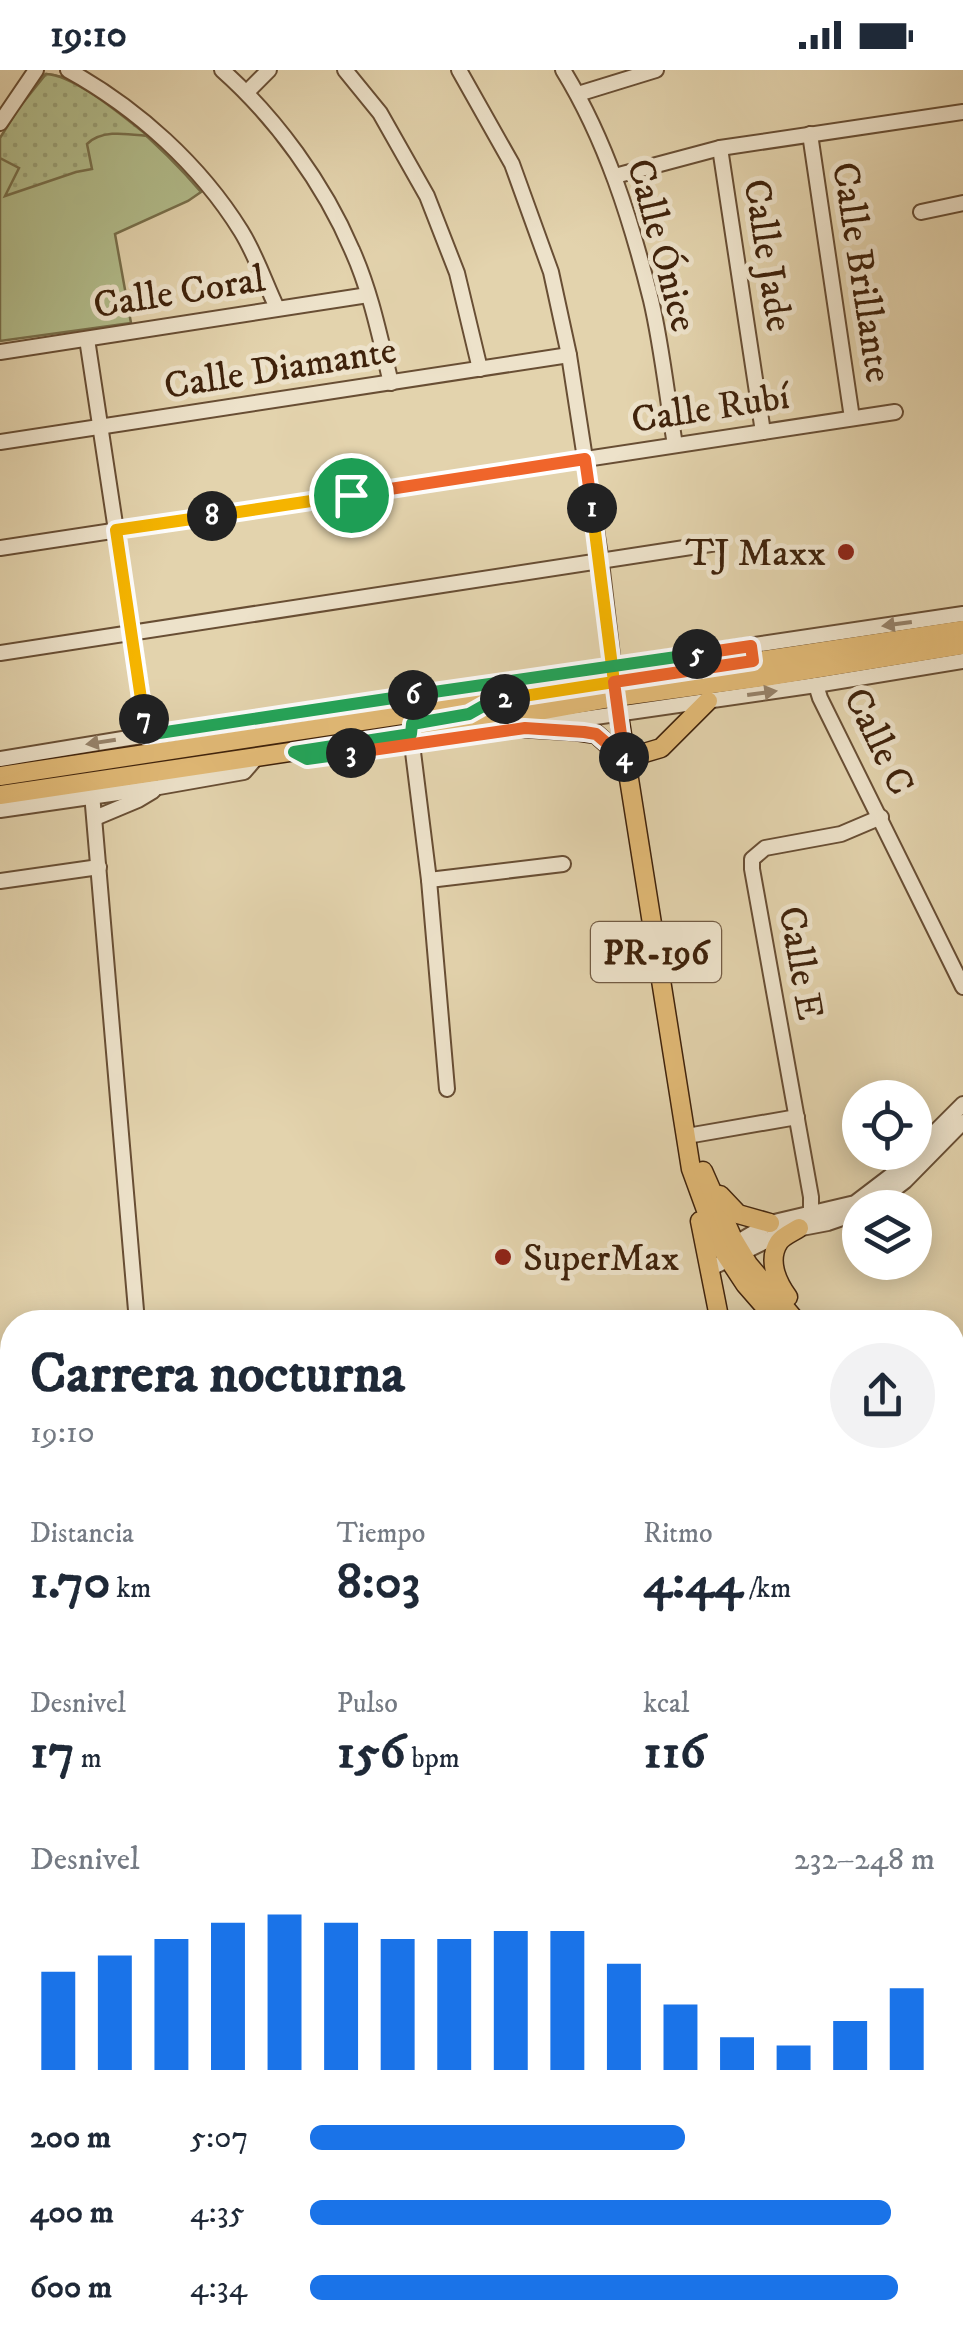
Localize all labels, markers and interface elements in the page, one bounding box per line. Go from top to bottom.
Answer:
text: 19:10 [50,11,127,59]
street label: Calle Ónice [615,154,707,337]
street label: Calle Brillante [820,159,902,386]
street label: Calle Jade [731,176,803,335]
street label: Calle Coral [90,256,269,330]
street label: Calle Diamante [161,327,400,411]
street label: Calle Rubí [628,372,795,445]
pin [309,453,394,538]
icon: arrive [324,468,379,523]
pin: 1 [567,483,617,533]
text: 1 [587,490,597,525]
pin: 8 [187,491,237,541]
text: 8 [205,498,219,533]
place label: TJ Maxx [686,530,826,578]
marker: TJ Maxx [835,541,857,563]
one-way arrow [881,616,912,632]
pin: 5 [672,629,722,679]
text: 5 [690,636,704,671]
pin: 6 [388,670,438,720]
pin: 2 [480,674,530,724]
text: 6 [406,677,420,712]
street label: Calle C [832,680,925,803]
text: 2 [498,681,512,716]
one-way arrow [747,685,779,701]
pin: 7 [119,694,169,744]
text: 7 [137,701,151,736]
pin: 3 [326,728,376,778]
pin: 4 [599,732,649,782]
one-way arrow [85,735,117,750]
text: 3 [346,735,356,770]
text: 4 [616,739,632,774]
street label: Calle E [766,903,834,1024]
road number: PR-196 [591,922,721,982]
map controls [842,1080,932,1280]
button: locate [842,1080,932,1170]
button: layers [842,1190,932,1280]
place label: SuperMax [523,1235,680,1283]
marker: SuperMax [492,1246,514,1268]
text: Carrera nocturna [30,1341,405,1410]
button: share [830,1343,935,1448]
text: 19:10 [30,1413,95,1453]
text: Distancia [30,1516,134,1551]
text: Tiempo [337,1516,425,1551]
text: Ritmo [643,1516,713,1551]
text: 1.70 [30,1551,110,1614]
text: 8:03 [337,1551,420,1614]
text: 4:44 [643,1551,743,1614]
text: km [110,1571,151,1606]
text: /km [743,1571,791,1606]
text: Desnivel [30,1686,126,1721]
text: Pulso [337,1686,398,1721]
text: kcal [643,1686,689,1721]
text: 17 [30,1721,75,1784]
text: 156 [337,1721,406,1784]
text: 116 [643,1721,706,1784]
text: m [75,1741,102,1776]
text: bpm [406,1741,460,1776]
text: Desnivel [30,1840,140,1880]
text: 232–248 m [794,1840,935,1880]
text: 200 m [30,2118,111,2158]
text: 5:07 [190,2118,248,2158]
text: 400 m [30,2193,114,2233]
text: 4:35 [190,2193,245,2233]
text: 600 m [30,2268,112,2308]
text: 4:34 [190,2268,247,2308]

